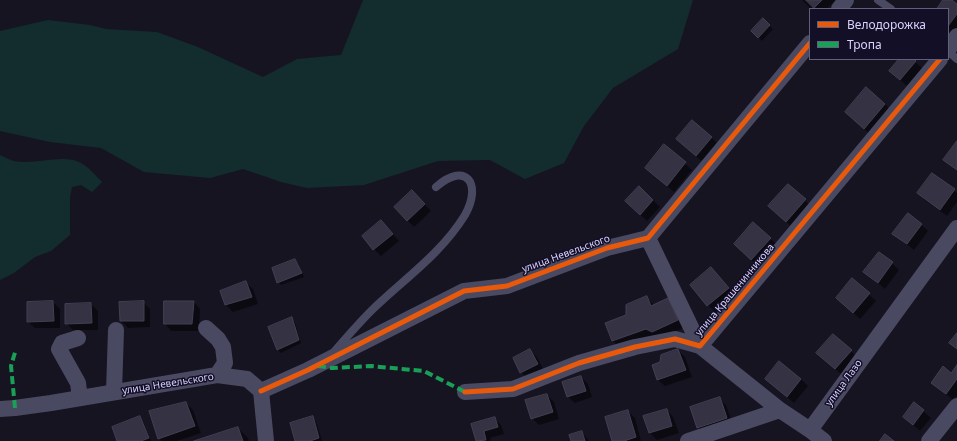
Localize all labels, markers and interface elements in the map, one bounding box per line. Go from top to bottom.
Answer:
legend [809,8,949,60]
text: Велодорожка [847,16,926,33]
text: Тропа [847,36,882,53]
street label: улица Невельского [520,233,612,275]
street label: улица Крашенинникова [693,242,777,338]
street label: улица Лазо [823,358,865,408]
street label: улица Невельского [121,371,215,397]

